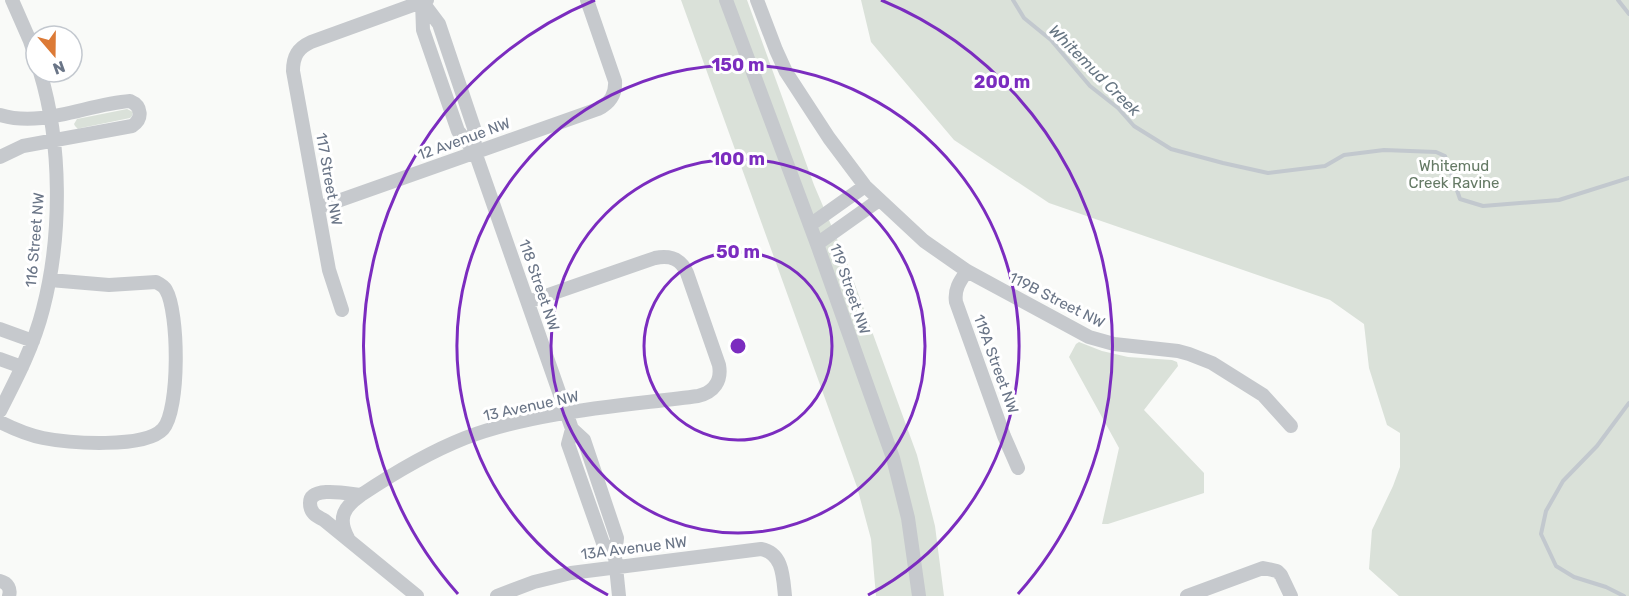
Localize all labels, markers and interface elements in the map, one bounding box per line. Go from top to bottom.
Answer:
water label: Whitemud Creek [1045,21,1145,121]
north arrow [24,24,84,84]
text: 150 m [711,54,765,76]
text: N [50,57,68,79]
text: 200 m [974,71,1030,93]
street label: 12 Avenue NW [415,114,513,164]
street label: 117 Street NW [312,131,346,227]
text: 100 m [711,148,765,170]
park label: Whitemud Creek Ravine [1409,157,1500,192]
street label: 116 Street NW [22,192,48,288]
street label: 118 Street NW [515,237,563,333]
text: 50 m [716,241,760,263]
street label: 119 Street NW [826,241,874,337]
street label: 119B Street NW [1006,268,1108,332]
street label: 119A Street NW [970,312,1022,416]
centre of rings [728,336,748,356]
street label: 13 Avenue NW [482,387,580,425]
street label: 13A Avenue NW [580,533,688,563]

